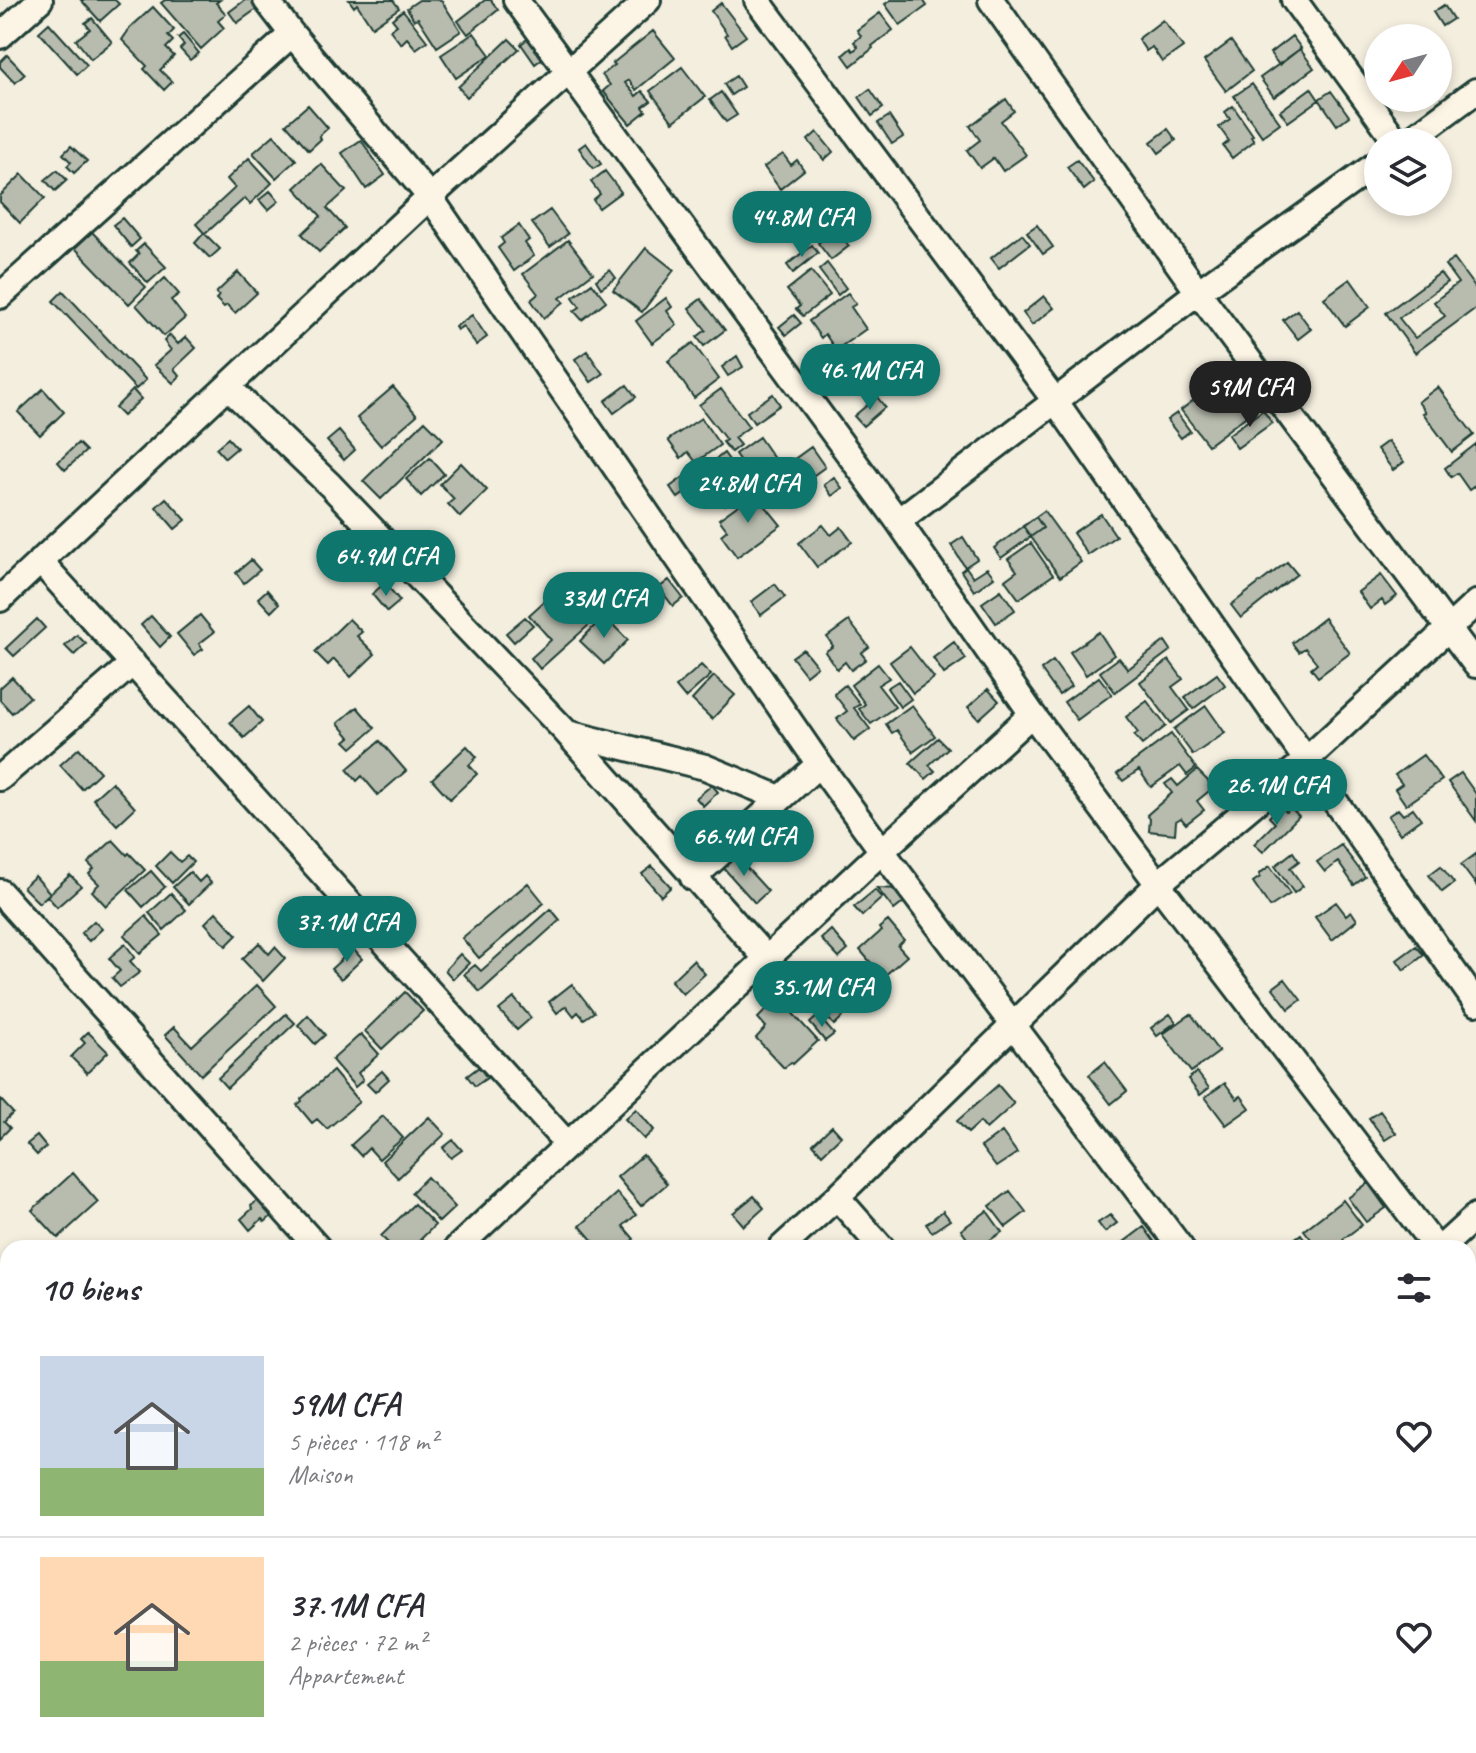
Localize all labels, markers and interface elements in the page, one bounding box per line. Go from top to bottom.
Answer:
north arrow [1364,24,1452,112]
map controls [1364,24,1452,216]
button: layers [1364,128,1452,216]
pin: 44.8M CFA [710,191,894,259]
text: 44.8M CFA [750,200,854,233]
pin: 46.1M CFA [778,344,962,412]
text: 46.1M CFA [818,353,922,386]
pin: 59M CFA [1176,361,1324,429]
text: 59M CFA [1207,370,1293,403]
pin: 24.8M CFA [656,457,840,525]
text: 24.8M CFA [696,466,800,499]
pin: 64.9M CFA [294,530,478,598]
text: 64.9M CFA [334,539,438,572]
pin: 33M CFA [530,572,678,640]
text: 33M CFA [561,581,647,614]
pin: 26.1M CFA [1185,759,1369,827]
text: 26.1M CFA [1225,768,1329,801]
pin: 66.4M CFA [652,810,836,878]
text: 66.4M CFA [692,819,796,852]
pin: 37.1M CFA [255,896,439,964]
text: 37.1M CFA [295,905,399,938]
pin: 35.1M CFA [730,961,914,1029]
text: 35.1M CFA [771,970,873,1003]
icon: filters [1392,1266,1436,1310]
text: 10 biens [40,1267,139,1310]
text: 59M CFA [288,1382,400,1425]
icon: home [104,1388,200,1484]
icon: heart [1392,1414,1436,1458]
text: 5 pièces · 118 m² [288,1425,437,1458]
text: Maison [288,1458,353,1491]
text: 37.1M CFA [288,1583,423,1626]
icon: home [104,1589,200,1685]
icon: heart [1392,1615,1436,1659]
text: 2 pièces · 72 m² [288,1626,426,1659]
text: Appartement [288,1659,403,1692]

